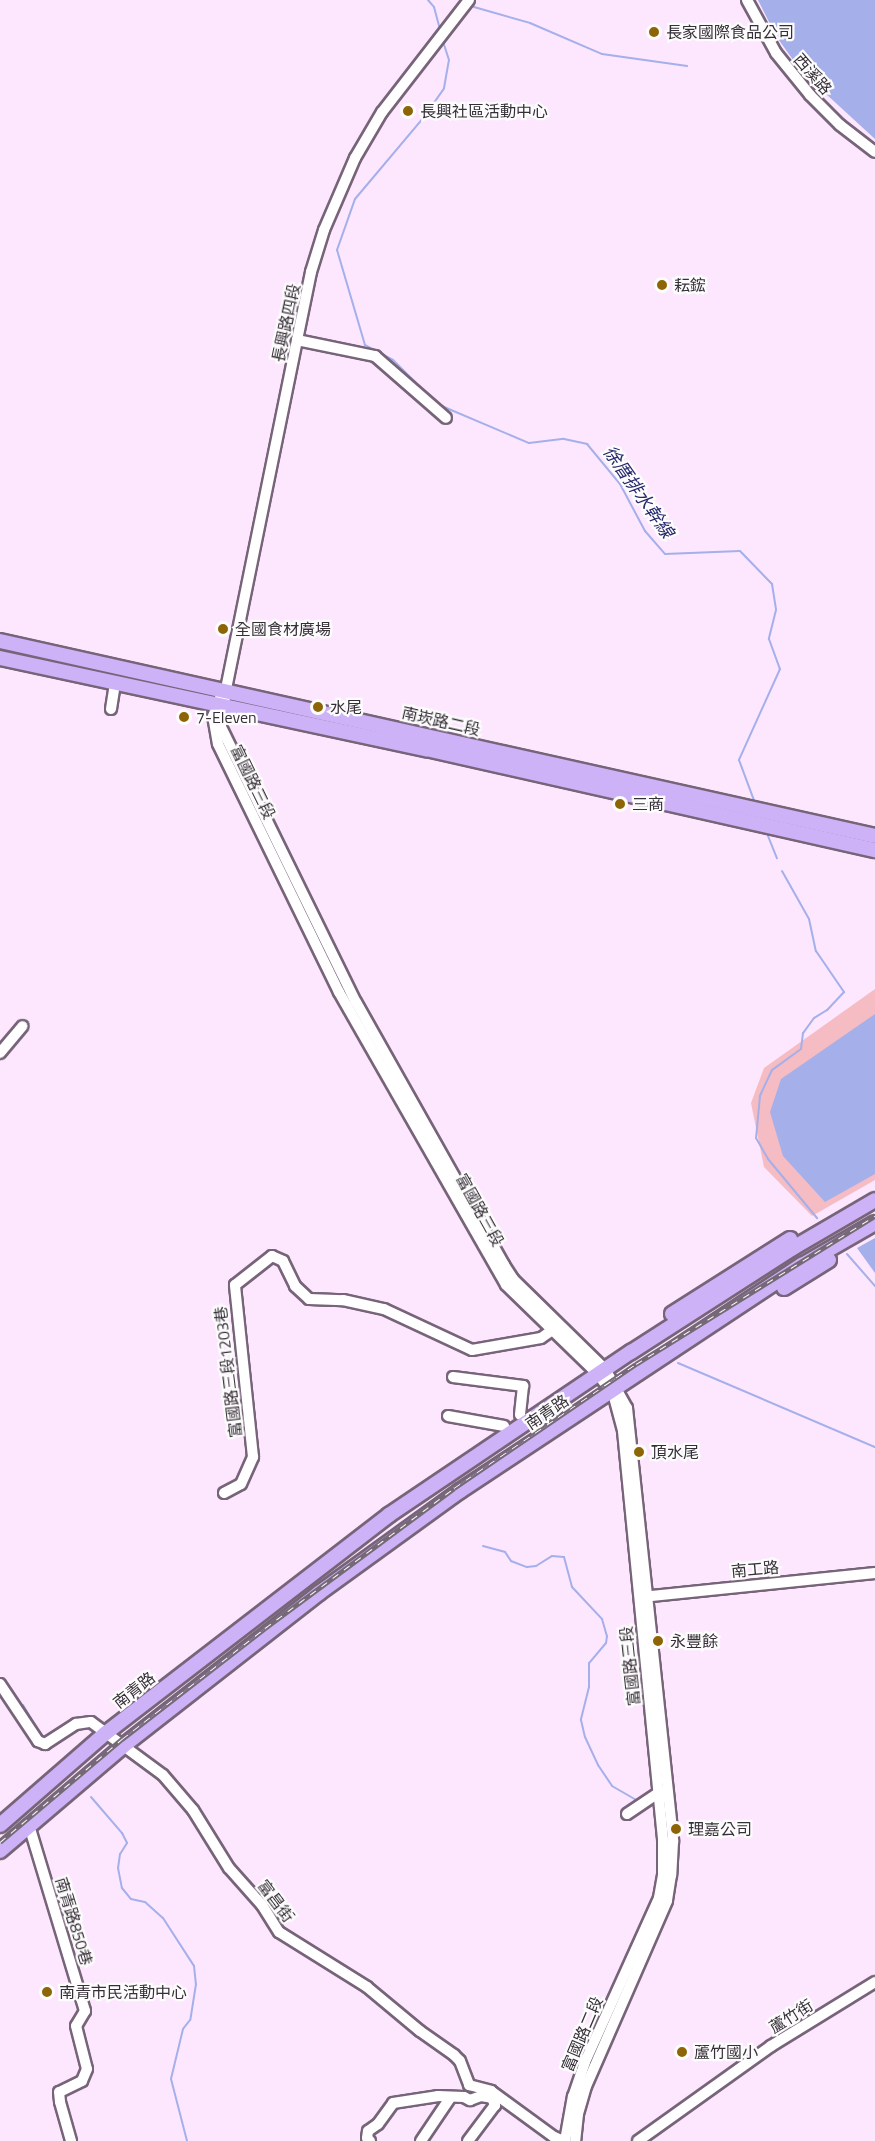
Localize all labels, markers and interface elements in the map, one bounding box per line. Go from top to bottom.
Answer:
place label: 長家國際食品公司 [666,22,794,42]
marker: 長家國際食品公司 [647,25,661,39]
street label: 西溪路 [790,50,836,98]
place label: 長興社區活動中心 [420,101,548,121]
marker: 長興社區活動中心 [401,104,415,118]
place label: 耘鋐 [674,275,706,295]
marker: 耘鋐 [655,278,669,292]
street label: 長興路四段 [268,282,304,364]
water label: 徐厝排水幹線 [598,442,678,542]
place label: 全國食材廣場 [235,619,331,639]
marker: 全國食材廣場 [216,622,230,636]
place label: 水尾 [330,697,362,717]
marker: 水尾 [311,700,325,714]
street label: 南崁路二段 [400,703,482,739]
place label: 7-Eleven [196,707,257,727]
marker: 7-Eleven [177,710,191,724]
street label: 富國路三段 [227,742,279,822]
place label: 三商 [632,794,664,814]
marker: 三商 [613,797,627,811]
street label: 富國路三段 [452,1170,508,1250]
street label: 富國路三段1203巷 [210,1305,246,1439]
street label: 南青路 [522,1391,572,1433]
place label: 頂水尾 [651,1442,699,1462]
marker: 頂水尾 [632,1445,646,1459]
street label: 南工路 [730,1557,780,1581]
street label: 富國路三段 [616,1625,644,1707]
place label: 永豐餘 [670,1631,718,1651]
marker: 永豐餘 [651,1634,665,1648]
street label: 南青路 [109,1668,159,1712]
place label: 理嘉公司 [688,1819,752,1839]
marker: 理嘉公司 [669,1822,683,1836]
street label: 南青路850巷 [52,1875,96,1967]
street label: 富昌街 [254,1876,298,1926]
place label: 南青市民活動中心 [59,1982,187,2002]
marker: 南青市民活動中心 [40,1985,54,1999]
street label: 富國路二段 [558,1993,606,2075]
street label: 蘆竹街 [766,1995,816,2037]
place label: 蘆竹國小 [694,2042,758,2062]
marker: 蘆竹國小 [675,2045,689,2059]

